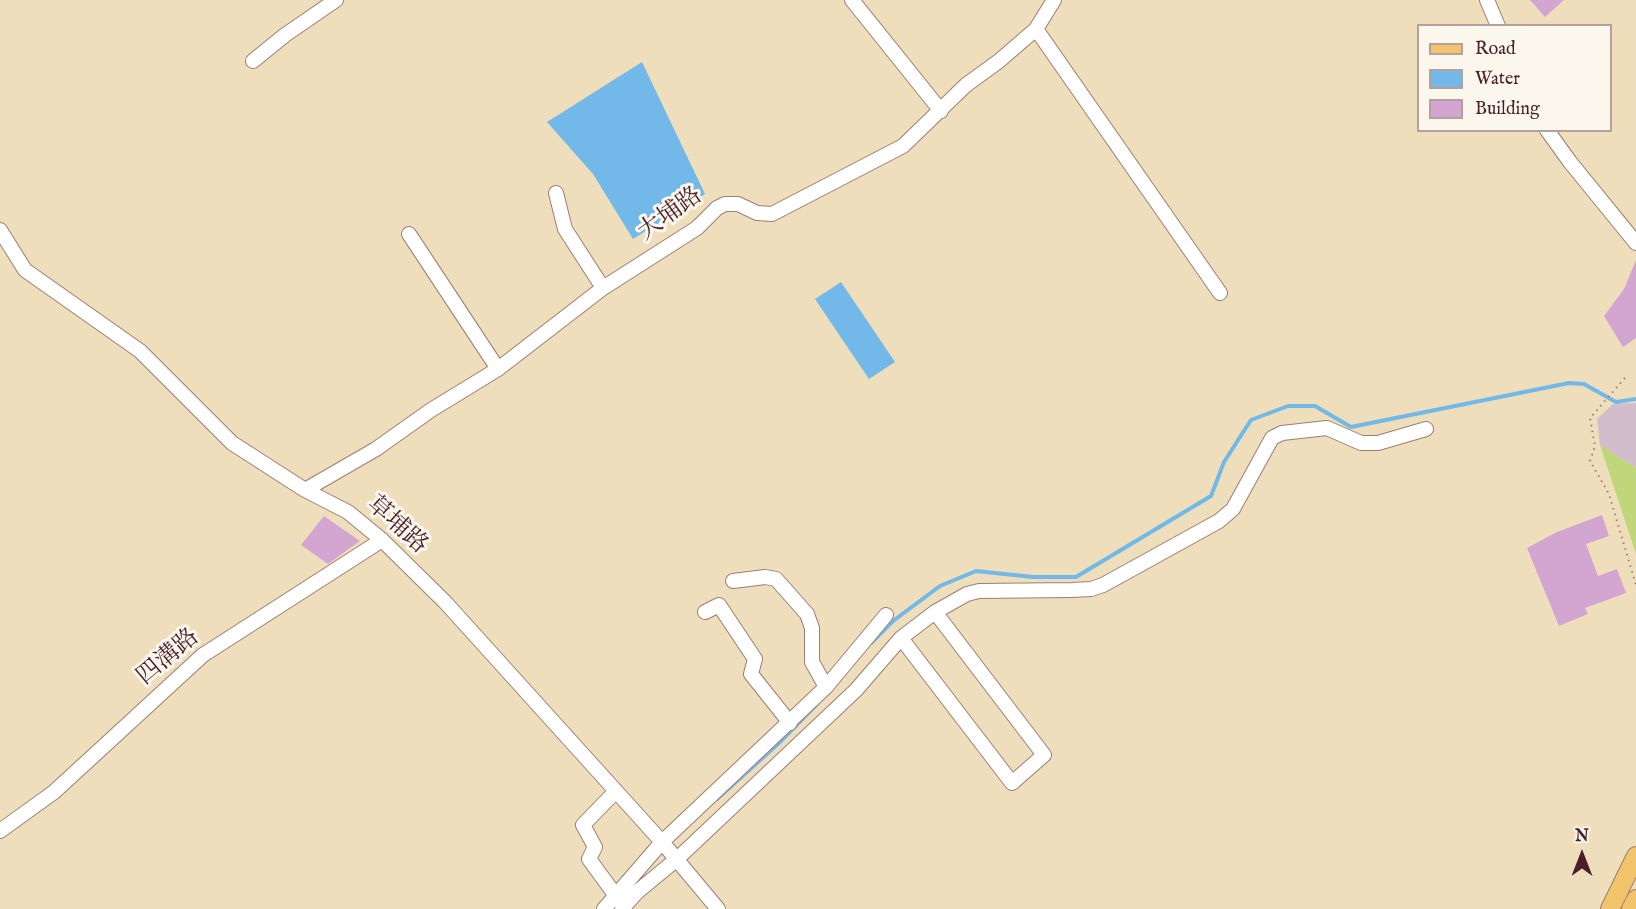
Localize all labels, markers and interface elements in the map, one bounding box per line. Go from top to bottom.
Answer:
legend [1417,24,1612,132]
text: Road [1475,38,1516,61]
text: Water [1475,68,1520,91]
text: Building [1475,98,1540,121]
street label: 大埔路 [633,182,709,248]
street label: 草埔路 [360,491,432,561]
street label: 四溝路 [132,624,206,692]
north arrow [1552,825,1612,885]
text: N [1575,827,1589,847]

